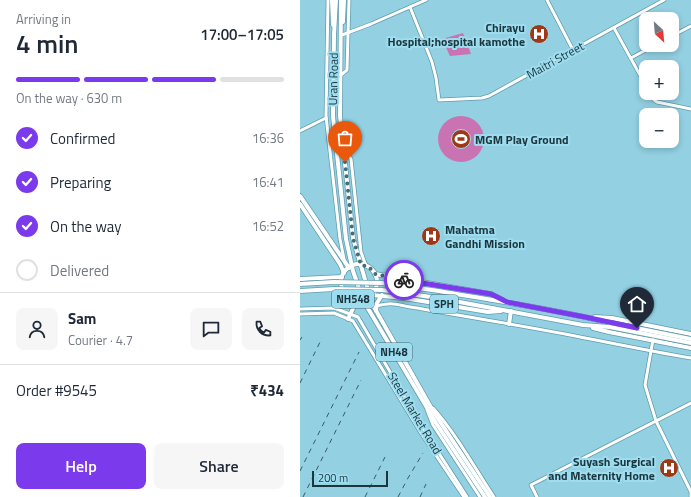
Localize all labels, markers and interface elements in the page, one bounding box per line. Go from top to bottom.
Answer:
text: Arriving in [16,9,71,29]
north arrow [639,12,679,52]
map controls [639,12,679,148]
place label: Chirayu Hospital;hospital kamothe [388,18,525,51]
text: 17:00–17:05 [200,23,284,46]
hospital icon: Chirayu Hospital;hospital kamothe [528,23,550,45]
text: 4 min [16,24,79,63]
street label: Maitri Street [523,36,588,84]
street label: Uran Road [323,52,343,106]
button: + [639,60,679,100]
text: On the way · 630 m [16,88,122,108]
button: − [639,108,679,148]
pin [328,121,362,162]
icon: check [16,127,38,149]
text: Confirmed [50,127,115,150]
icon: bag [334,127,356,149]
text: 16:36 [252,128,284,148]
sports icon: MGM Play Ground [450,128,472,150]
place label: MGM Play Ground [475,130,569,149]
icon: check [16,171,38,193]
text: Preparing [50,171,111,194]
text: 16:41 [252,172,284,192]
icon: check [16,215,38,237]
text: On the way [50,215,122,238]
text: 16:52 [252,216,284,236]
place label: Mahatma Gandhi Mission [445,220,525,253]
hospital icon: Mahatma Gandhi Mission [420,225,442,247]
text: Delivered [50,259,109,282]
courier [384,260,424,300]
icon: bike [393,269,415,291]
pin [620,287,654,328]
road number: NH548 [332,290,374,308]
icon: home [626,293,648,315]
road number: SPH [430,295,458,313]
text: Sam [68,307,96,330]
button: person [16,308,58,350]
button: chat [190,308,232,350]
button: phone [242,308,284,350]
text: Courier · 4.7 [68,330,133,350]
road number: NH48 [376,343,412,361]
street label: Steel Market Road [383,368,447,458]
text: Order #9545 [16,379,97,402]
text: ₹434 [250,379,284,402]
button: Help [16,443,146,489]
button: Share [154,443,284,489]
place label: Suyash Surgical and Maternity Home [548,452,655,485]
hospital icon: Suyash Surgical and Maternity Home [658,457,680,479]
scale bar [312,469,388,488]
text: 200 m [318,470,348,486]

